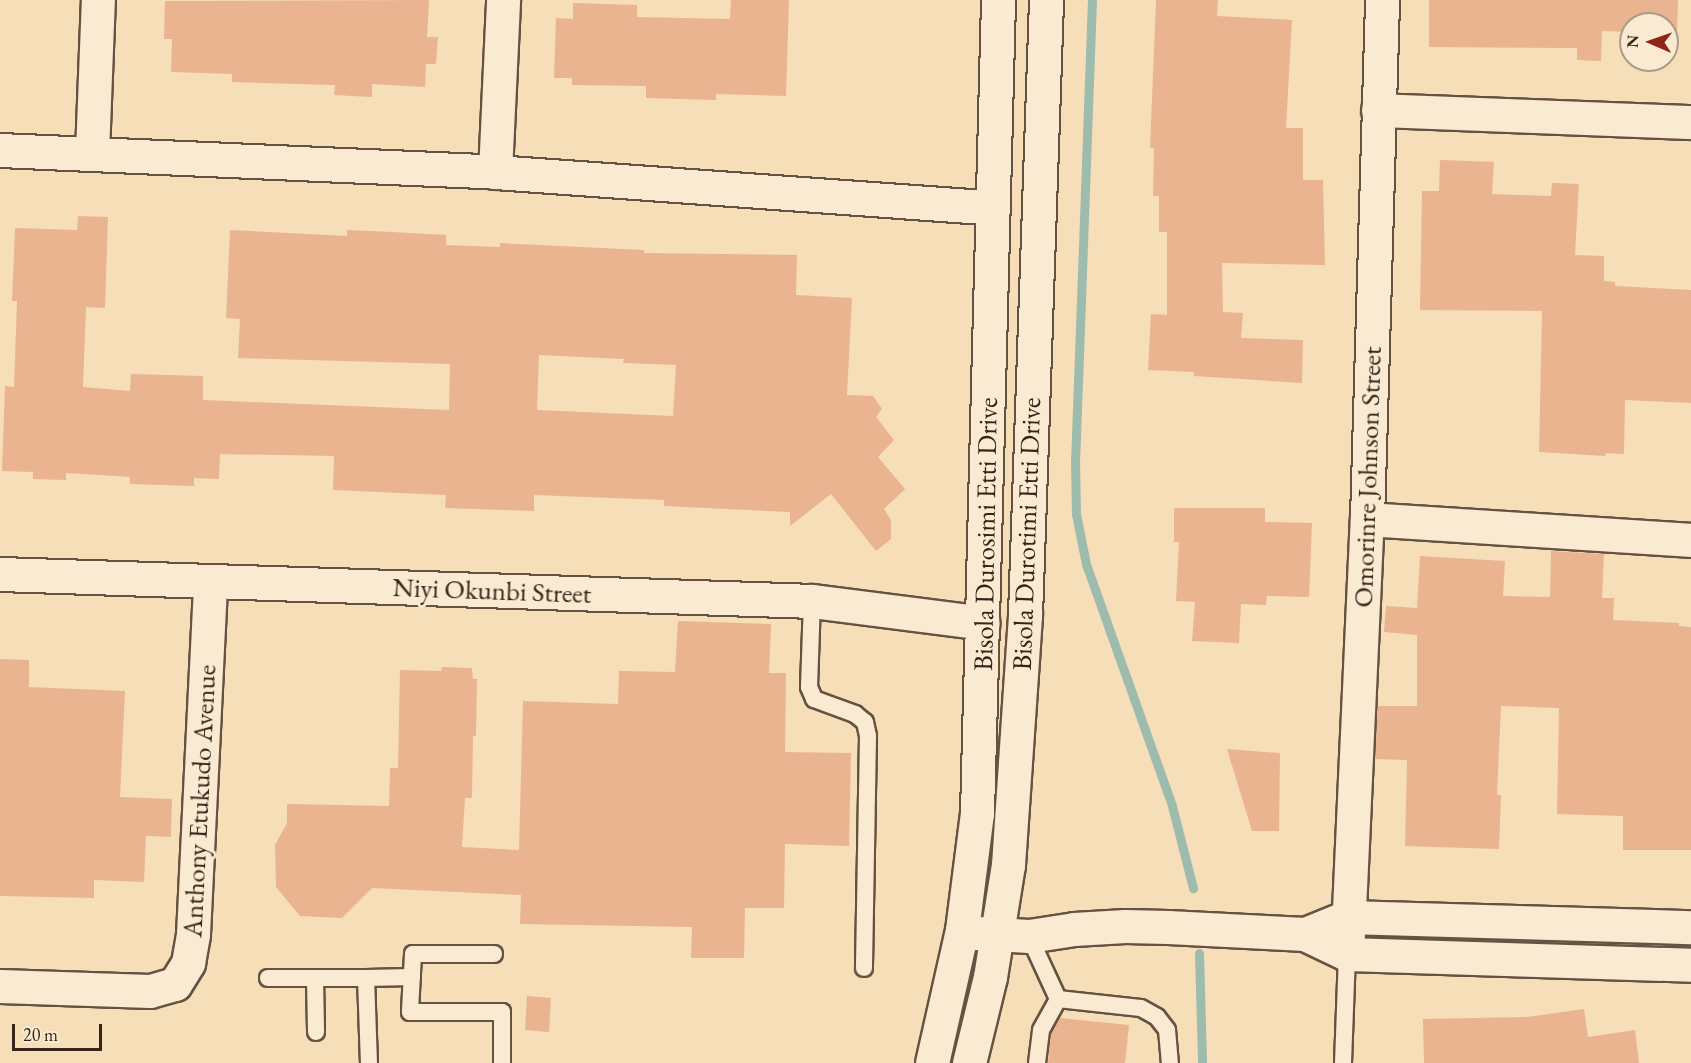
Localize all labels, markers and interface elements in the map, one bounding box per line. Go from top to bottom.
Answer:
north arrow [1619,12,1679,72]
text: N [1622,35,1643,48]
street label: Omorinre Johnson Street [1346,346,1388,608]
street label: Bisola Durosimi Etti Drive [966,397,1004,671]
street label: Bisola Durotimi Etti Drive [1005,397,1047,671]
street label: Niyi Okunbi Street [392,570,592,610]
street label: Anthony Etukudo Avenue [176,664,222,938]
scale bar [15,1012,105,1050]
text: 20 m [23,1023,58,1046]

